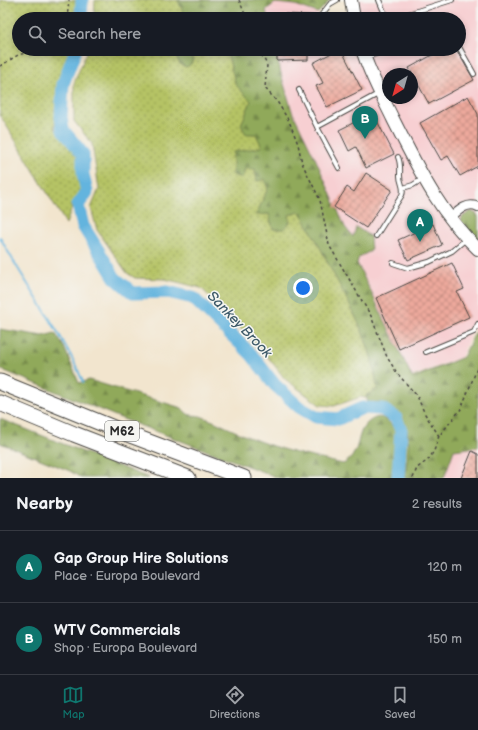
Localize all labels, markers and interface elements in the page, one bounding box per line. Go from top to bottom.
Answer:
search box [12,12,466,56]
icon: search [26,23,48,45]
text: Search here [58,25,141,44]
north arrow [382,68,418,104]
pin: B [352,106,378,139]
pin: A [407,209,433,242]
your location [293,278,313,298]
water label: Sankey Brook [204,287,276,362]
road number: M62 [105,421,139,441]
text: Nearby [16,494,73,514]
text: 2 results [412,496,462,512]
text: Gap Group Hire Solutions [54,549,228,568]
text: A [25,559,33,575]
text: 120 m [427,559,462,575]
text: Place · Europa Boulevard [54,568,200,584]
text: WTV Commercials [54,621,180,640]
text: B [24,631,34,647]
text: 150 m [428,631,462,647]
text: Shop · Europa Boulevard [54,640,197,656]
tab: Map [62,684,85,721]
tab: Directions [209,684,260,721]
tab: Saved [385,684,416,721]

